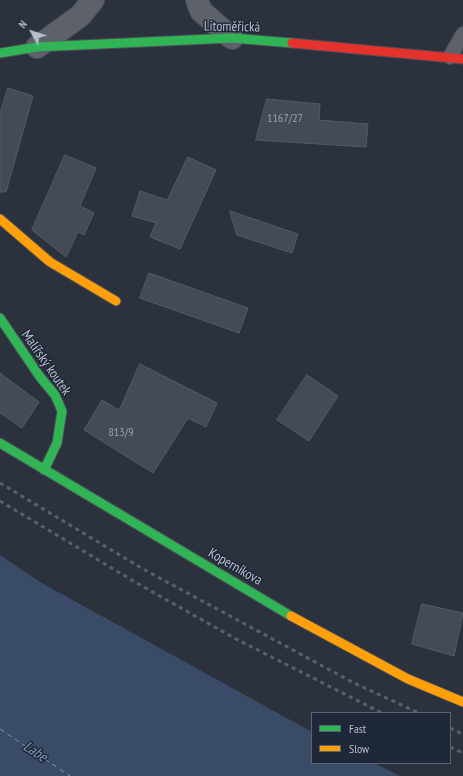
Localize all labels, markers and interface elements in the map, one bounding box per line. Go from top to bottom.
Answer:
north arrow [12,12,52,52]
text: N [16,18,30,31]
street label: Litoměřická [204,18,260,36]
house number: 1167/27 [267,112,303,126]
street label: Malířský koutek [17,327,75,399]
house number: 813/9 [108,426,134,440]
street label: Koperníkova [205,545,265,589]
legend [311,712,451,764]
text: Fast [349,721,366,736]
water label: Labe [20,738,50,766]
text: Slow [349,741,369,756]

